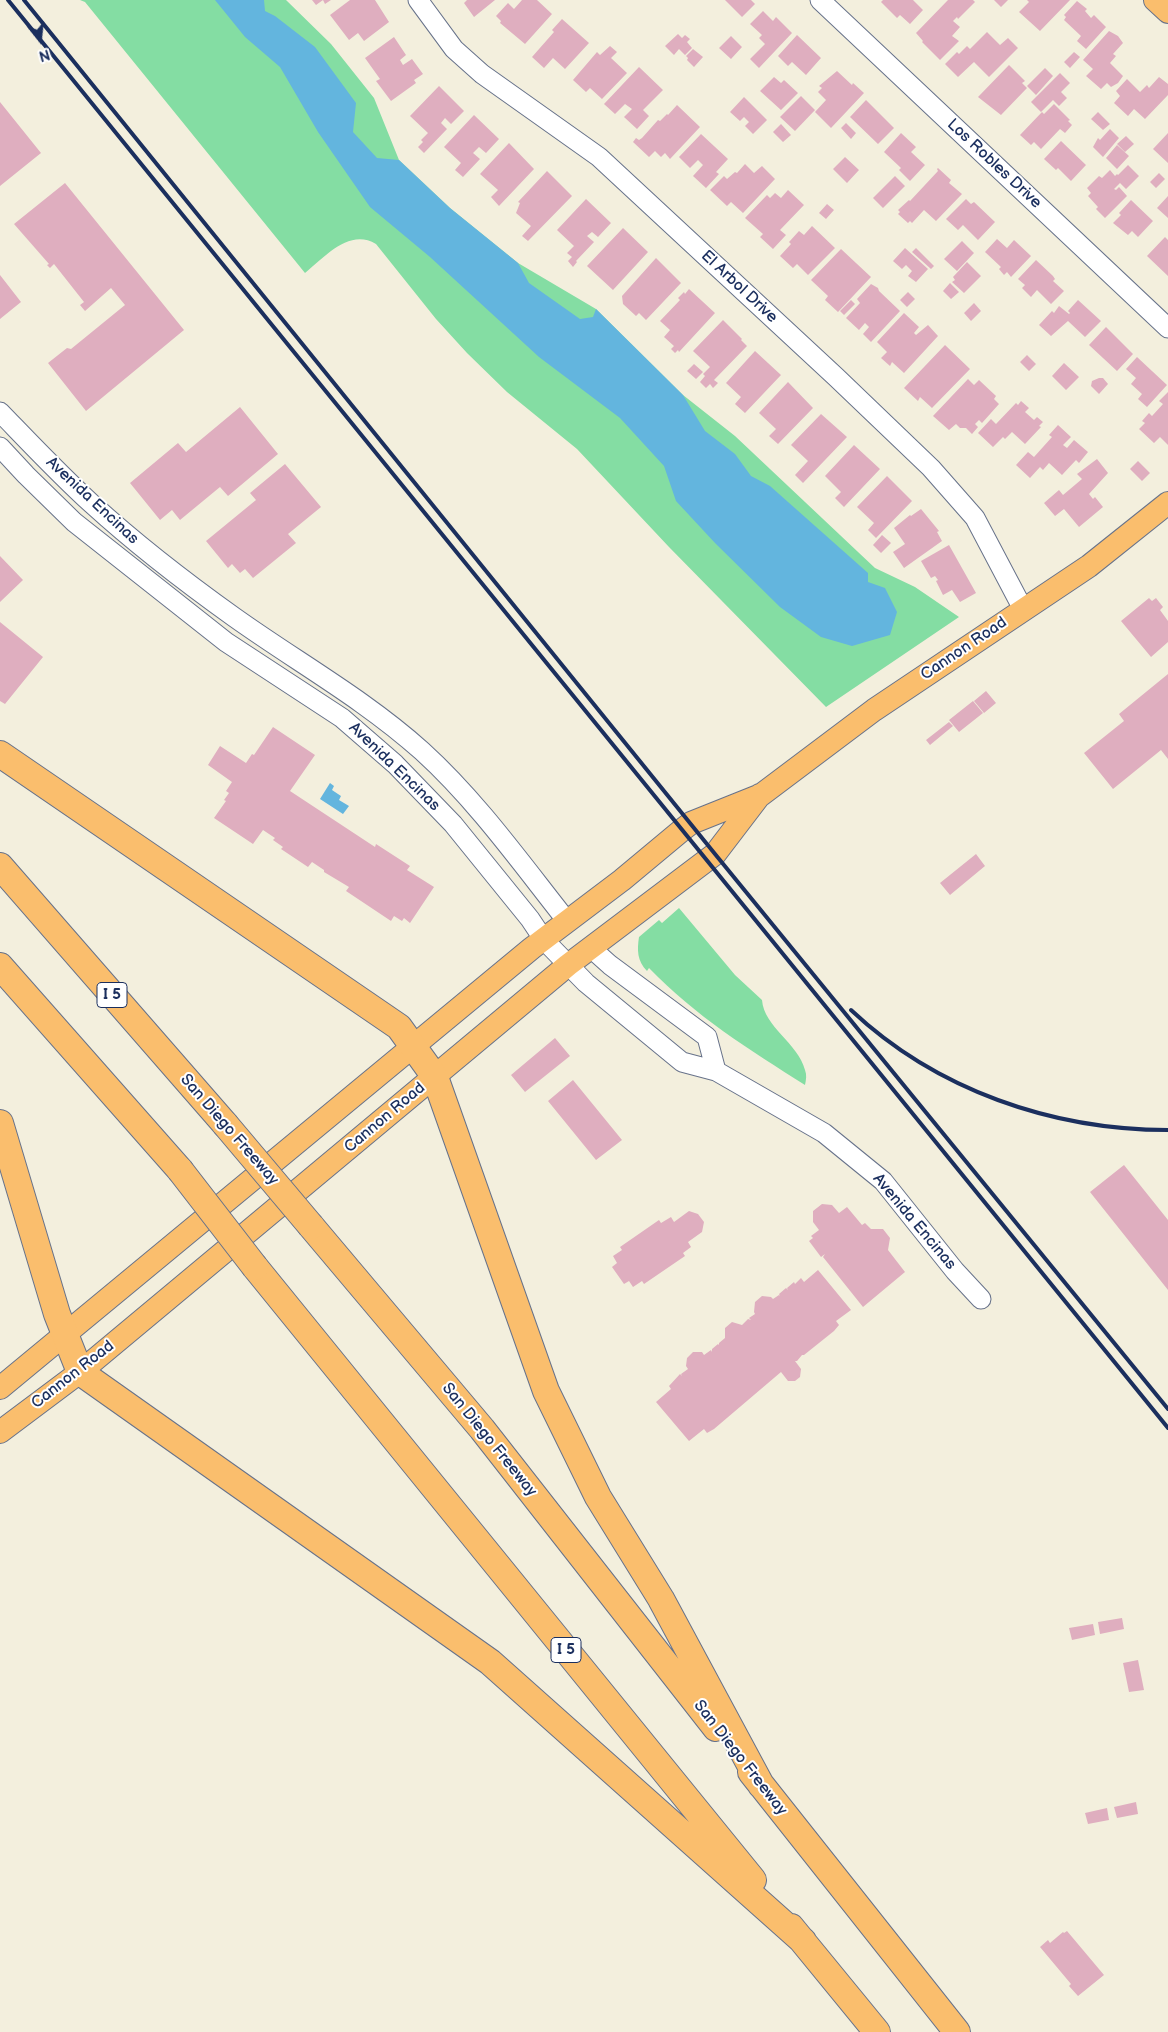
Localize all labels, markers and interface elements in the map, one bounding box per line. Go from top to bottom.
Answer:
north arrow [15,15,65,65]
text: N [37,45,52,65]
street label: Los Robles Drive [943,115,1045,213]
street label: El Arbol Drive [697,247,781,327]
street label: Avenida Encinas [42,453,142,549]
street label: Cannon Road [917,613,1011,685]
street label: Avenida Encinas [344,719,444,815]
road number: I 5 [97,982,127,1008]
street label: San Diego Freeway [176,1071,282,1189]
street label: Cannon Road [341,1079,429,1157]
street label: Avenida Encinas [868,1170,960,1274]
street label: Cannon Road [28,1337,118,1413]
street label: San Diego Freeway [437,1379,541,1501]
road number: I 5 [551,1638,581,1662]
street label: San Diego Freeway [689,1697,791,1819]

